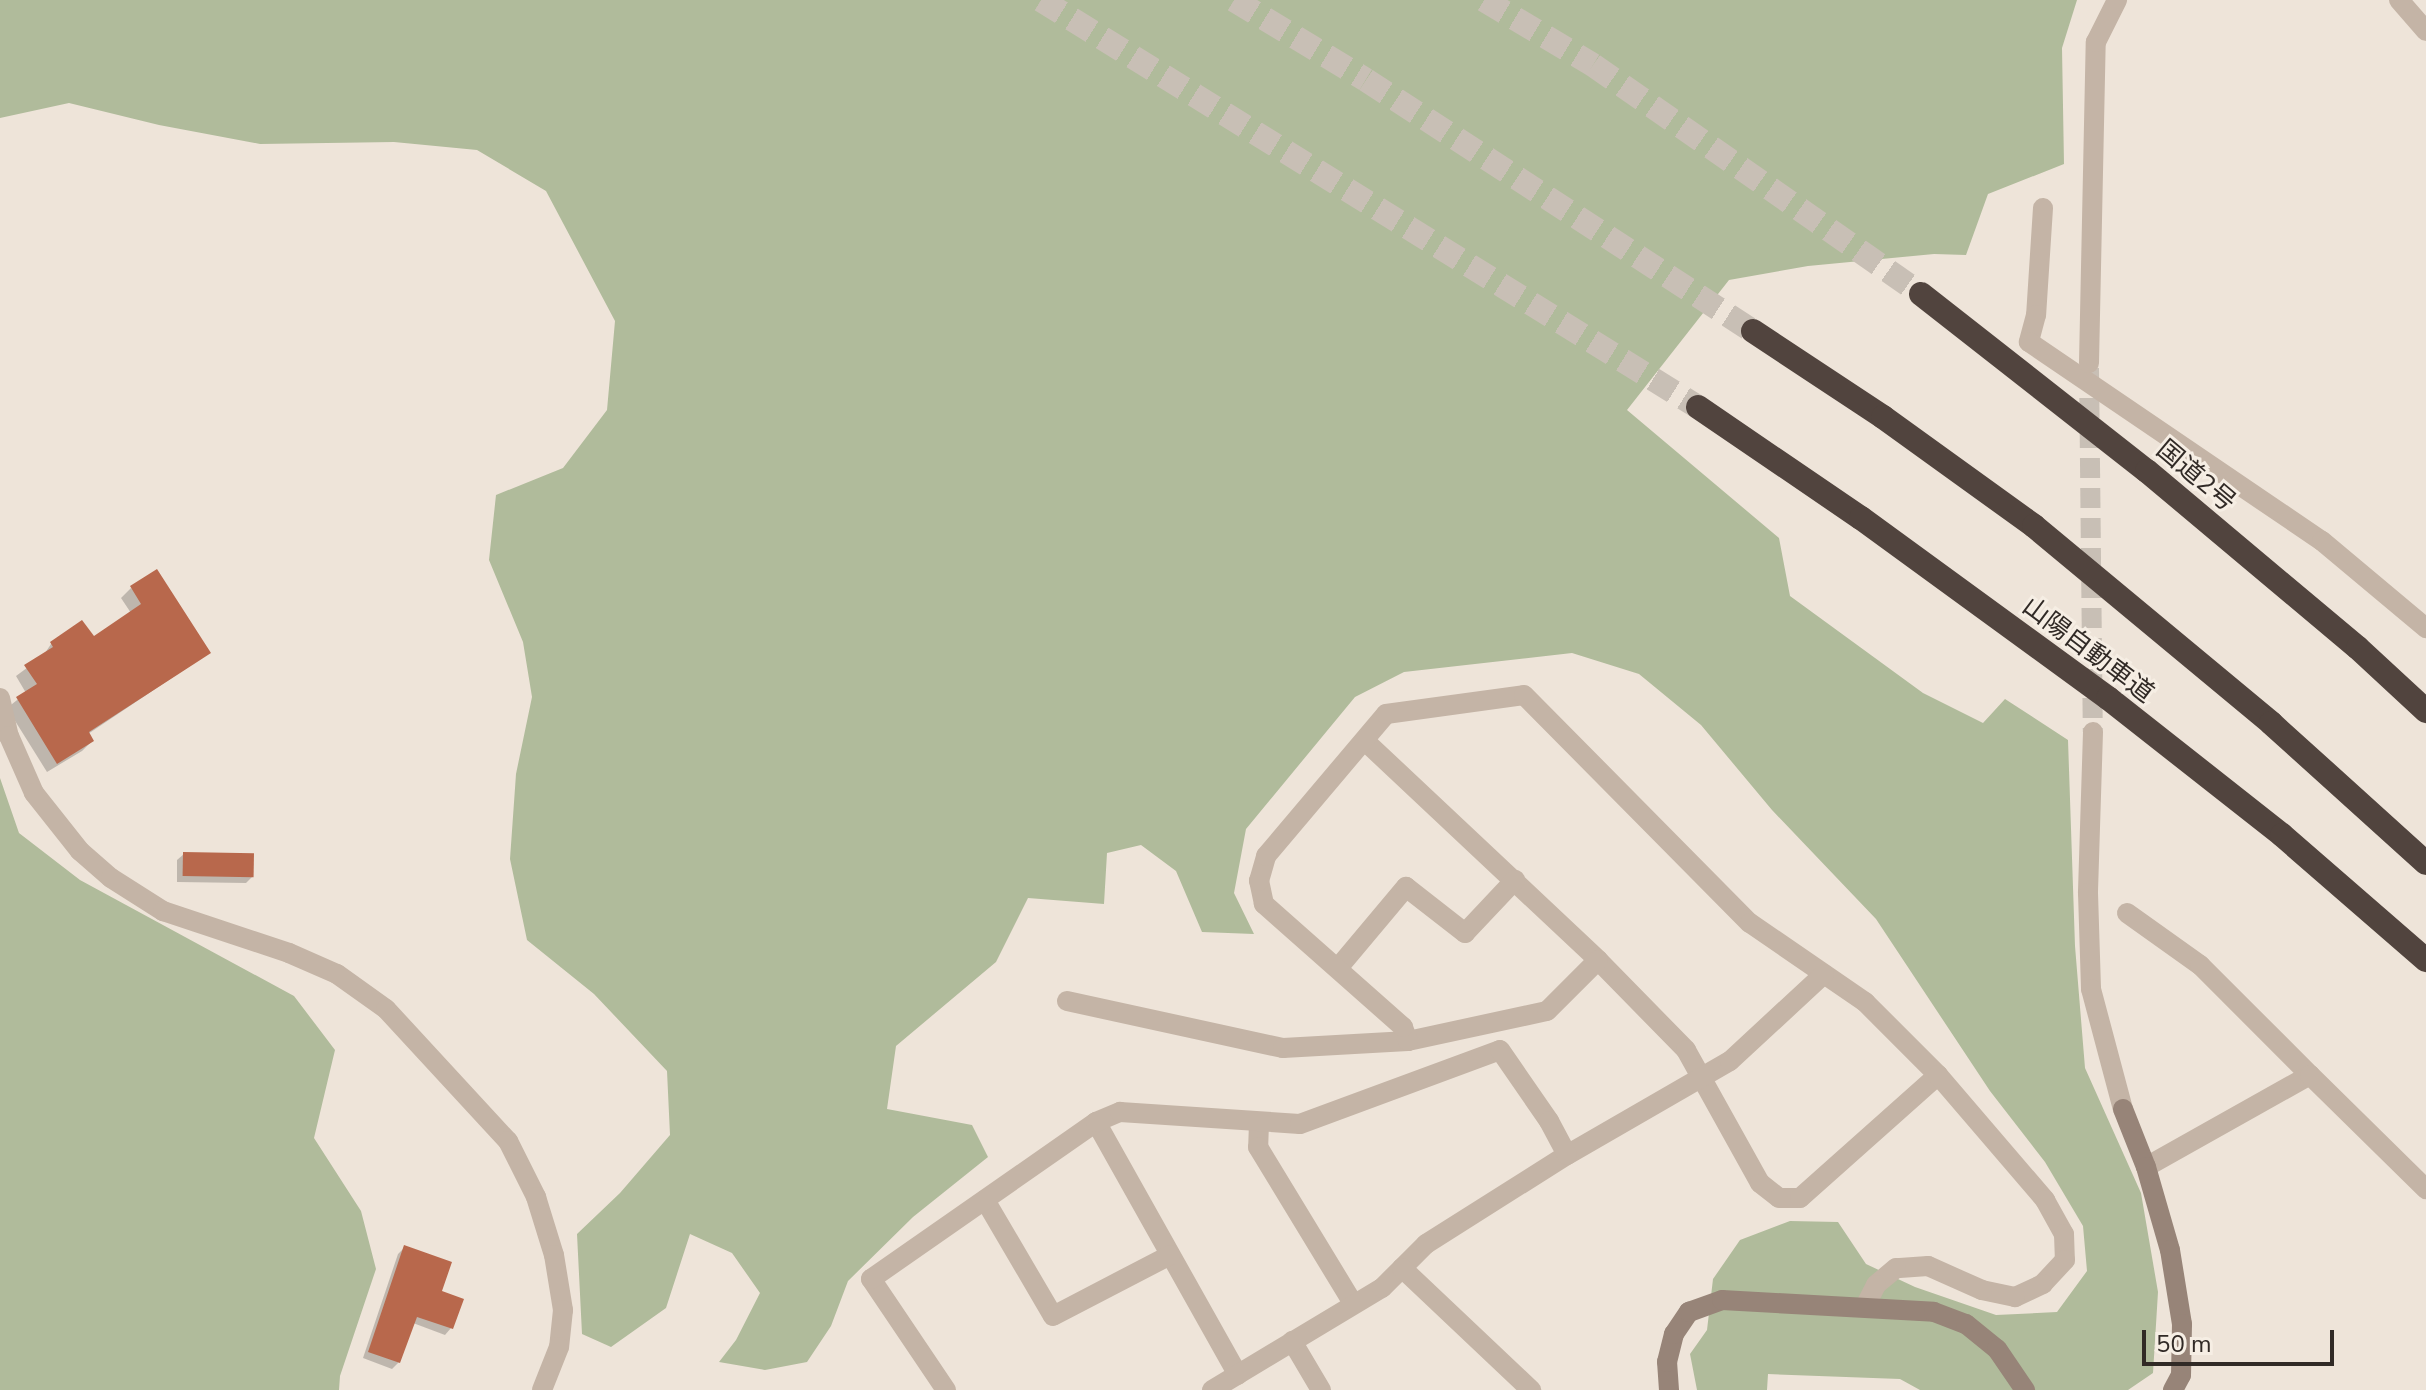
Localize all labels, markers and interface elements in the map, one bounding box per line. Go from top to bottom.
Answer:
street label: 国道2号 [2150,434,2242,518]
street label: 山陽自動車道 [2016,591,2160,709]
scale bar [2146,1314,2338,1364]
text: 50 m [2156,1328,2212,1360]

